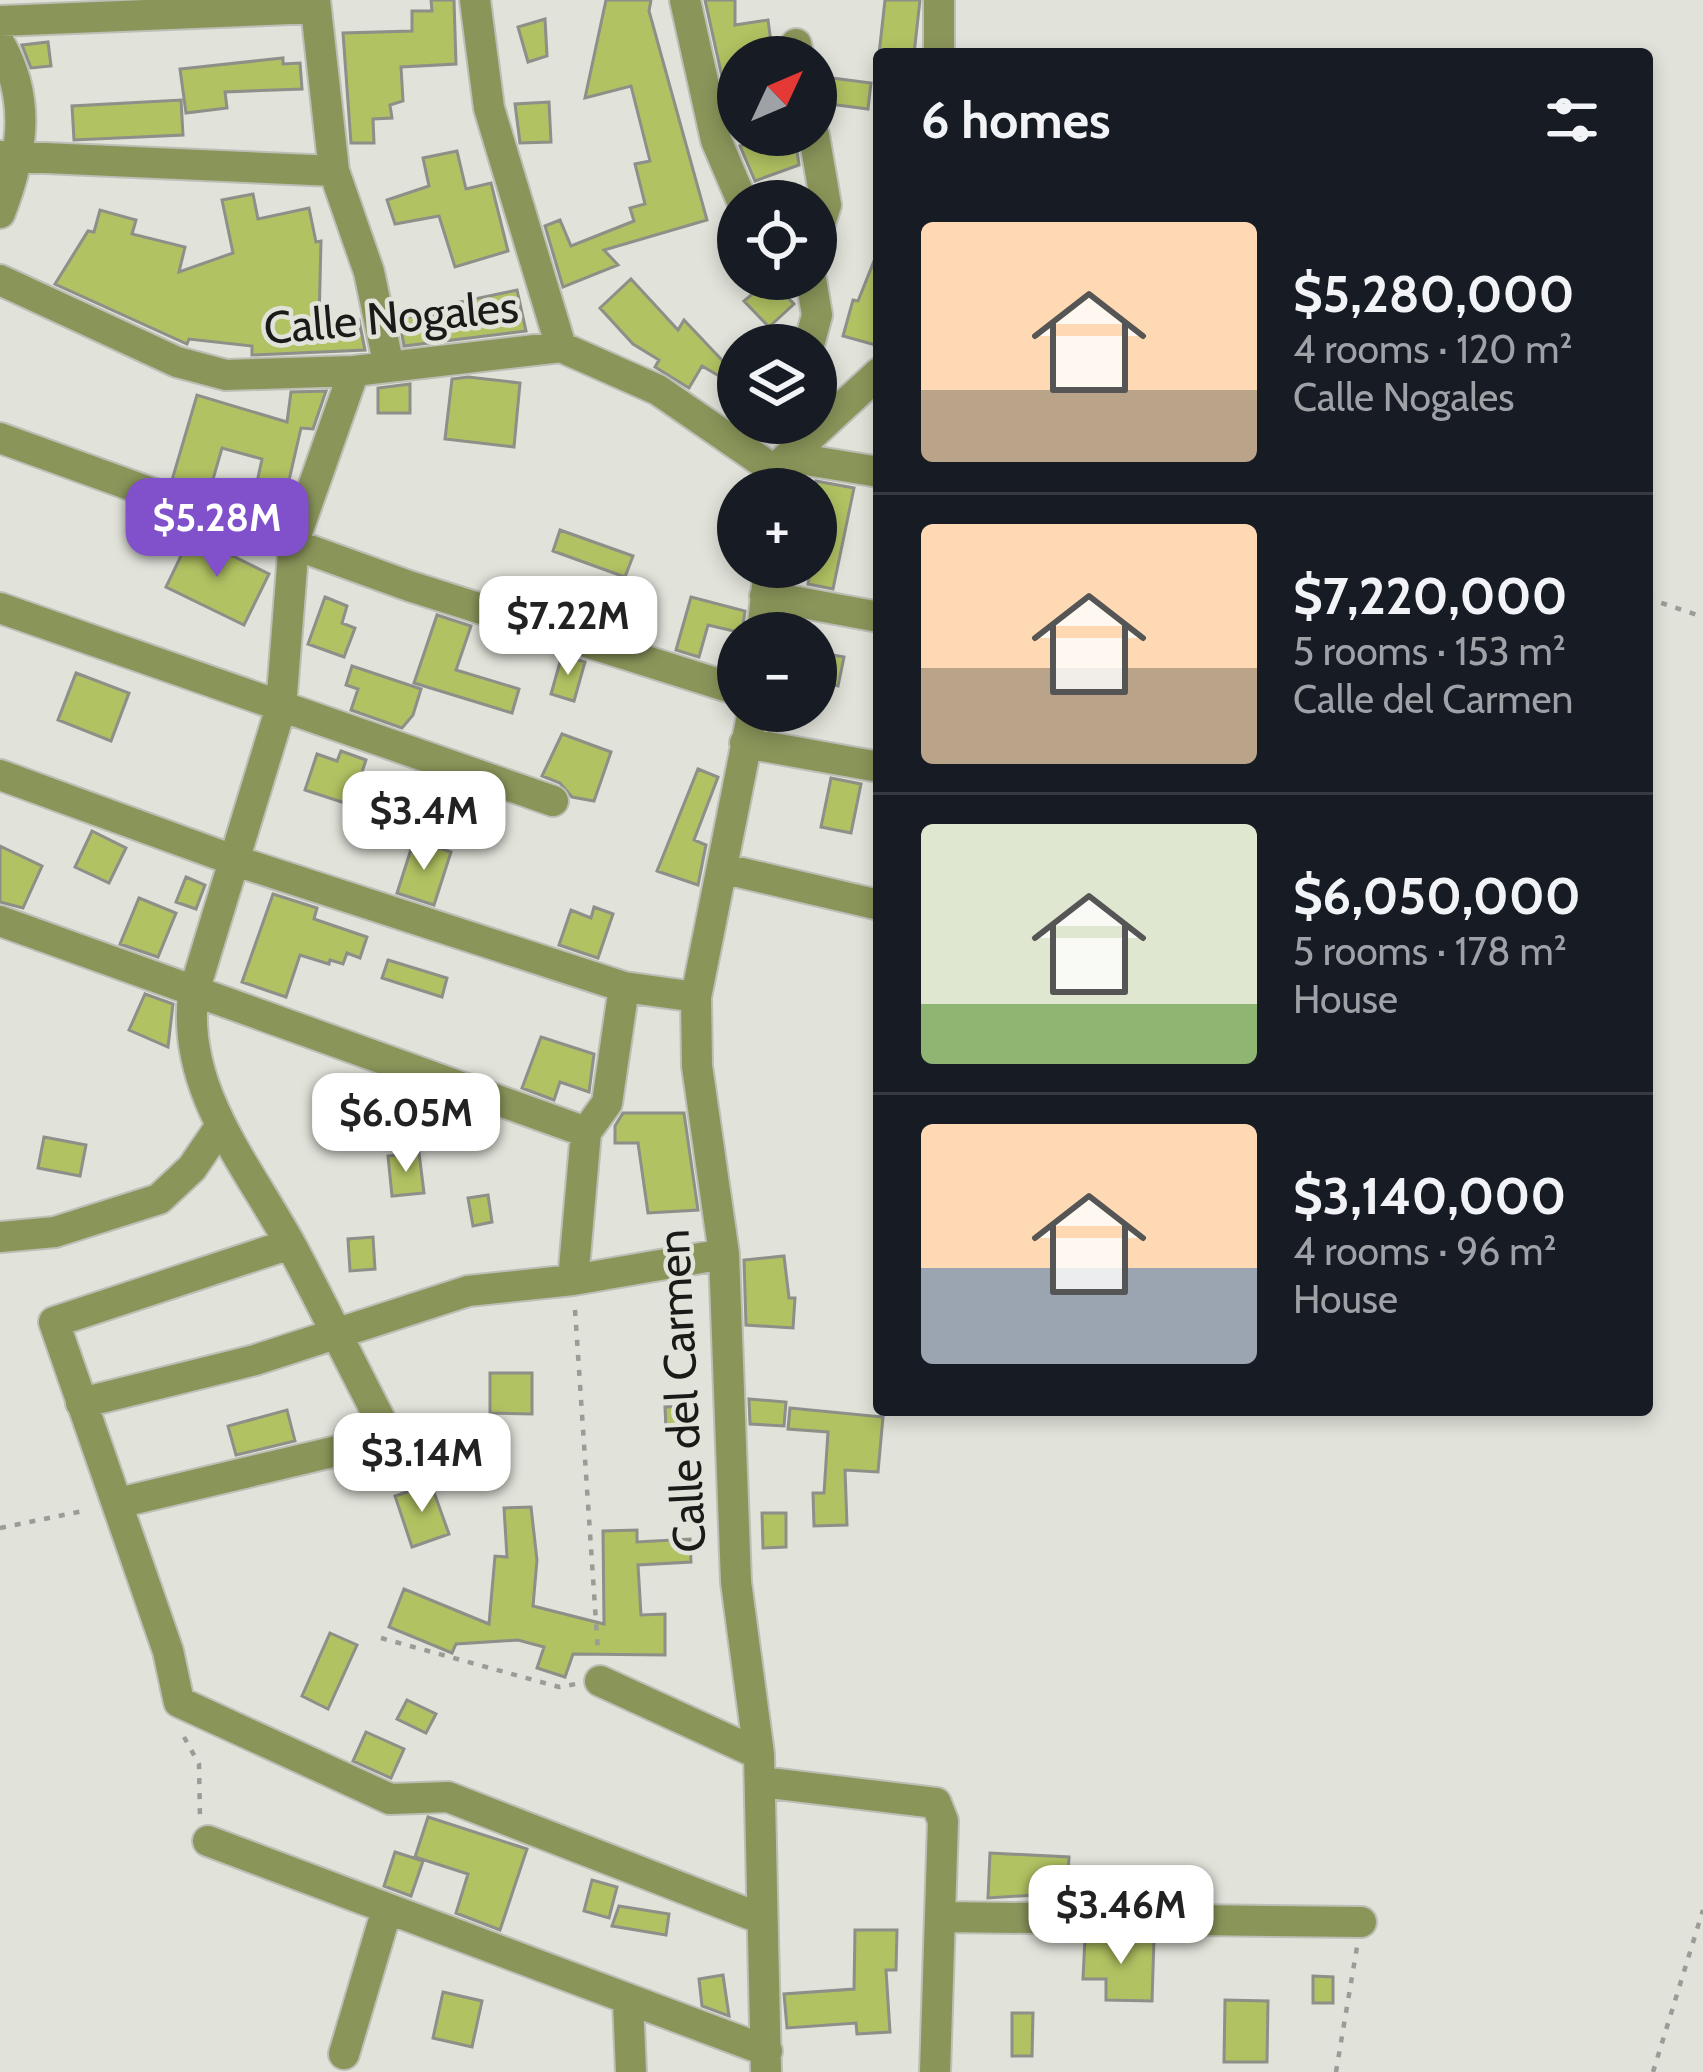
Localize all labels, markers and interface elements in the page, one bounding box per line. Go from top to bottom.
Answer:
north arrow [717,36,837,156]
map controls [717,36,837,732]
icon: filters [1539,87,1605,153]
text: 6 homes [921,89,1110,151]
button: locate [717,180,837,300]
text: $5,280,000 [1293,263,1574,325]
icon: home [1017,270,1161,414]
street label: Calle Nogales [261,279,521,355]
button: layers [717,324,837,444]
text: 4 rooms · 120 m² [1293,325,1573,373]
text: Calle Nogales [1293,373,1514,421]
button: + [717,468,837,588]
pin: $5.28M [119,478,315,580]
text: $5.28M [153,493,281,541]
text: $7,220,000 [1293,565,1567,627]
icon: home [1017,572,1161,716]
pin: $7.22M [470,576,666,678]
text: $7.22M [506,591,630,639]
button: − [717,612,837,732]
text: 5 rooms · 153 m² [1293,627,1566,675]
text: Calle del Carmen [1293,675,1573,723]
pin: $3.4M [340,771,508,873]
text: $3.4M [369,786,479,834]
text: $6,050,000 [1293,865,1581,927]
icon: home [1017,872,1161,1016]
text: 5 rooms · 178 m² [1293,927,1567,975]
text: House [1293,975,1398,1023]
pin: $6.05M [308,1073,504,1175]
text: $6.05M [339,1088,473,1136]
text: $3,140,000 [1293,1165,1566,1227]
icon: home [1017,1172,1161,1316]
text: 4 rooms · 96 m² [1293,1227,1556,1275]
street label: Calle del Carmen [646,1228,716,1554]
text: House [1293,1275,1398,1323]
pin: $3.14M [324,1413,520,1515]
text: $3.14M [361,1428,483,1476]
pin: $3.46M [1023,1865,1219,1967]
text: $3.46M [1056,1880,1186,1928]

